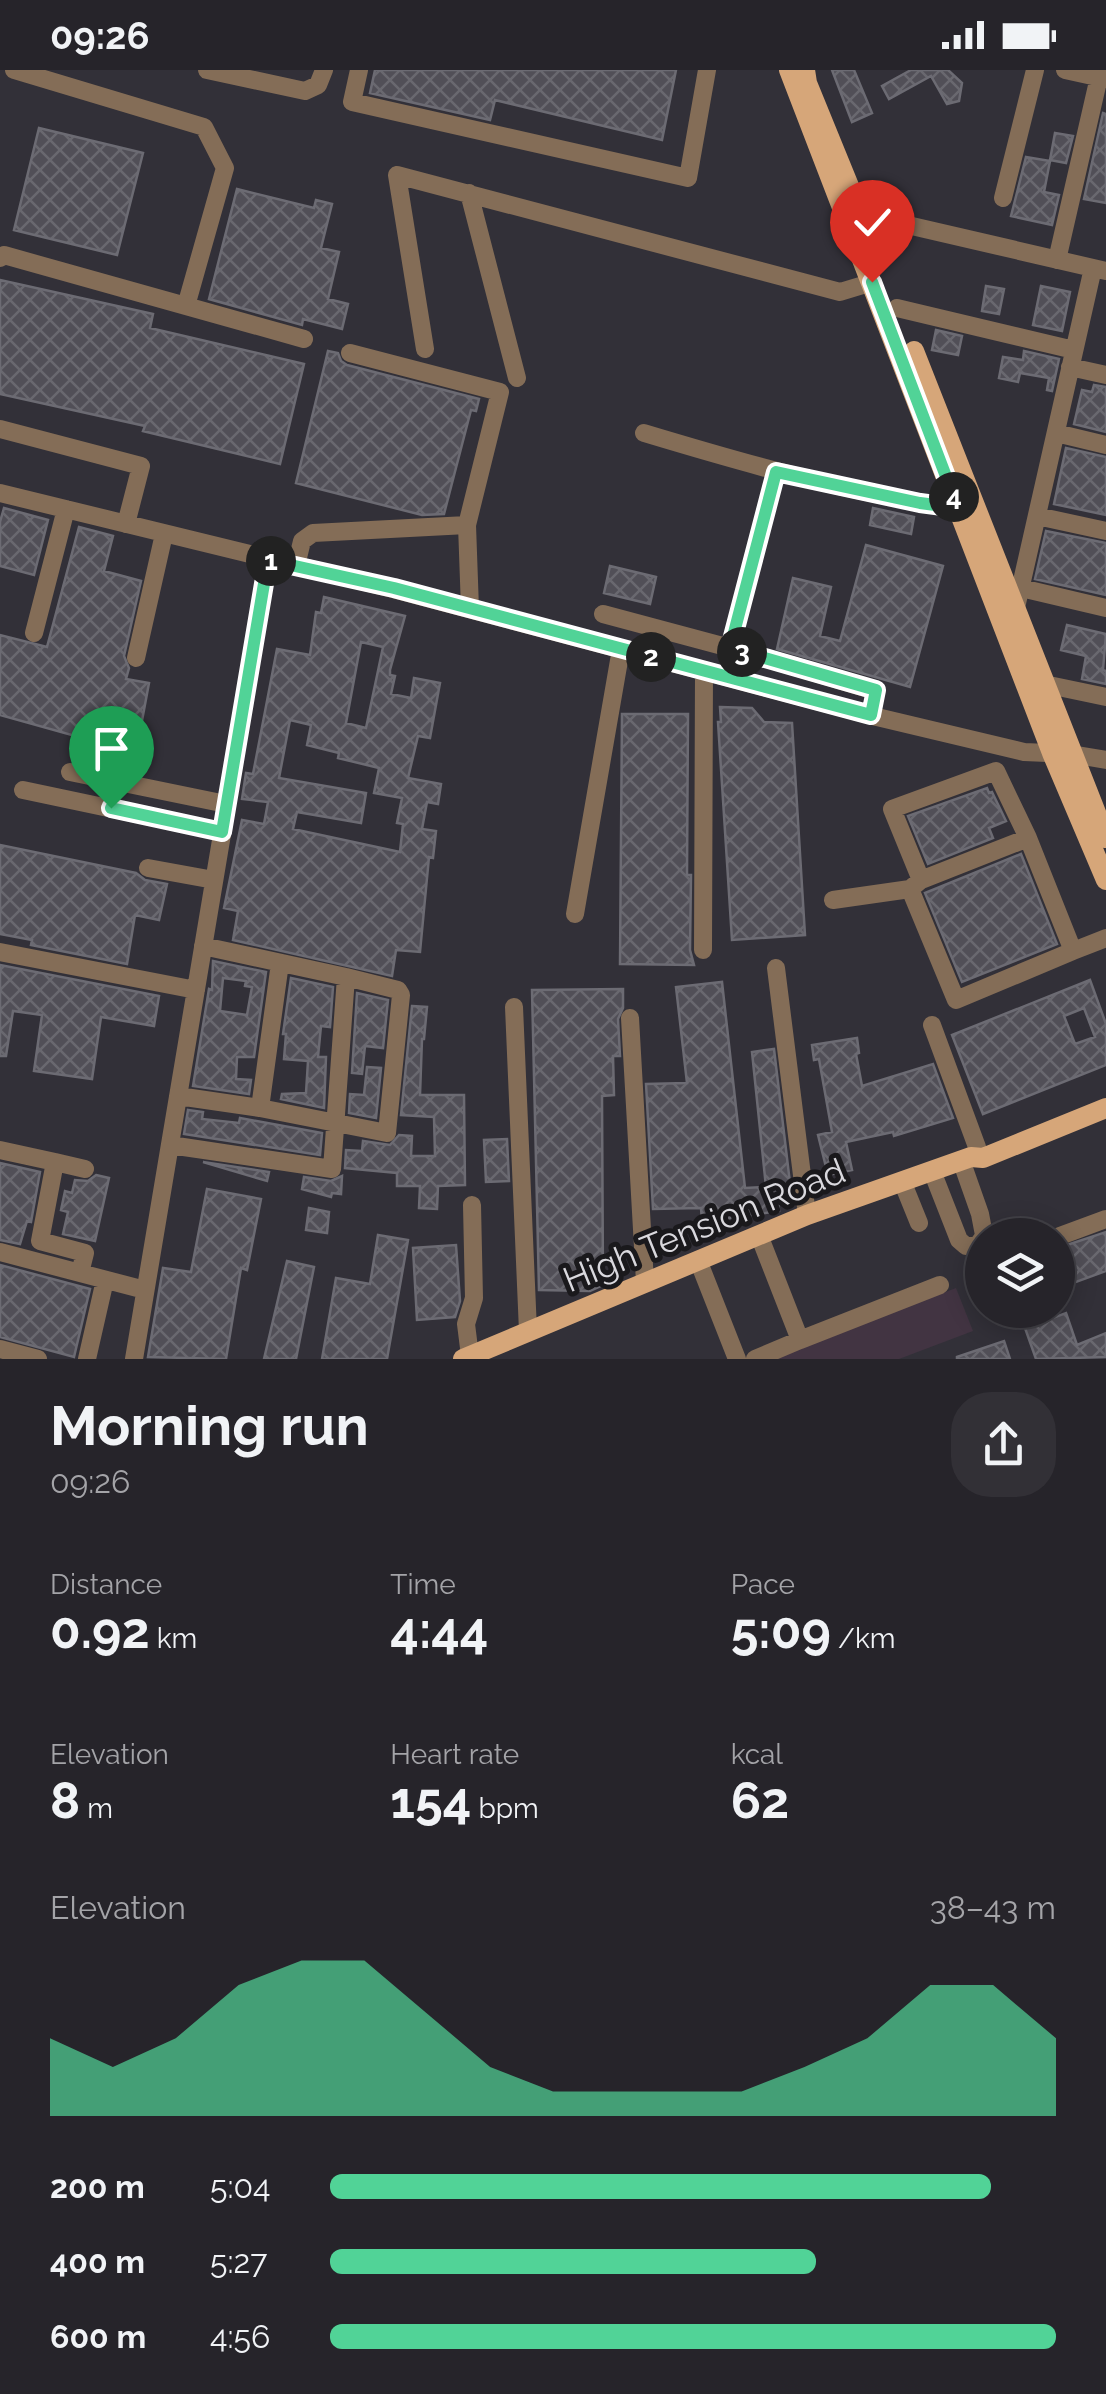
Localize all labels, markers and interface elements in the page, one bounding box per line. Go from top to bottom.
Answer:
text: 09:26 [50,13,150,58]
pin [830,180,915,283]
icon: check [845,195,900,250]
pin: 4 [929,472,979,522]
text: 4 [946,480,962,513]
pin: 1 [246,536,296,586]
text: 1 [264,544,278,577]
pin: 3 [717,627,767,677]
pin: 2 [626,632,676,682]
text: 3 [734,635,750,668]
text: 2 [643,640,659,673]
pin [69,706,154,809]
icon: arrive [84,721,139,776]
street label: High Tension Road [557,1150,851,1300]
map controls [965,1218,1075,1328]
button: layers [965,1218,1075,1328]
button: share [951,1392,1056,1497]
text: Morning run [50,1393,369,1458]
text: 09:26 [50,1463,130,1500]
text: Distance [50,1568,162,1601]
text: Time [390,1568,456,1601]
text: Pace [731,1568,795,1601]
text: 0.92 [50,1601,150,1660]
text: 4:44 [390,1601,488,1660]
text: 5:09 [731,1601,831,1660]
text: km [150,1622,197,1655]
text: /km [831,1622,895,1655]
text: Elevation [50,1738,169,1771]
text: Heart rate [390,1738,519,1771]
text: kcal [731,1738,783,1771]
text: 8 [50,1771,80,1830]
text: 154 [390,1771,471,1830]
text: 62 [731,1771,789,1830]
text: m [80,1792,113,1825]
text: bpm [471,1792,539,1825]
text: Elevation [50,1889,186,1926]
text: 38–43 m [930,1889,1056,1926]
text: 200 m [50,2168,145,2205]
text: 5:04 [210,2168,271,2205]
text: 400 m [50,2243,145,2280]
text: 5:27 [210,2243,267,2280]
text: 600 m [50,2318,146,2355]
text: 4:56 [210,2318,270,2355]

